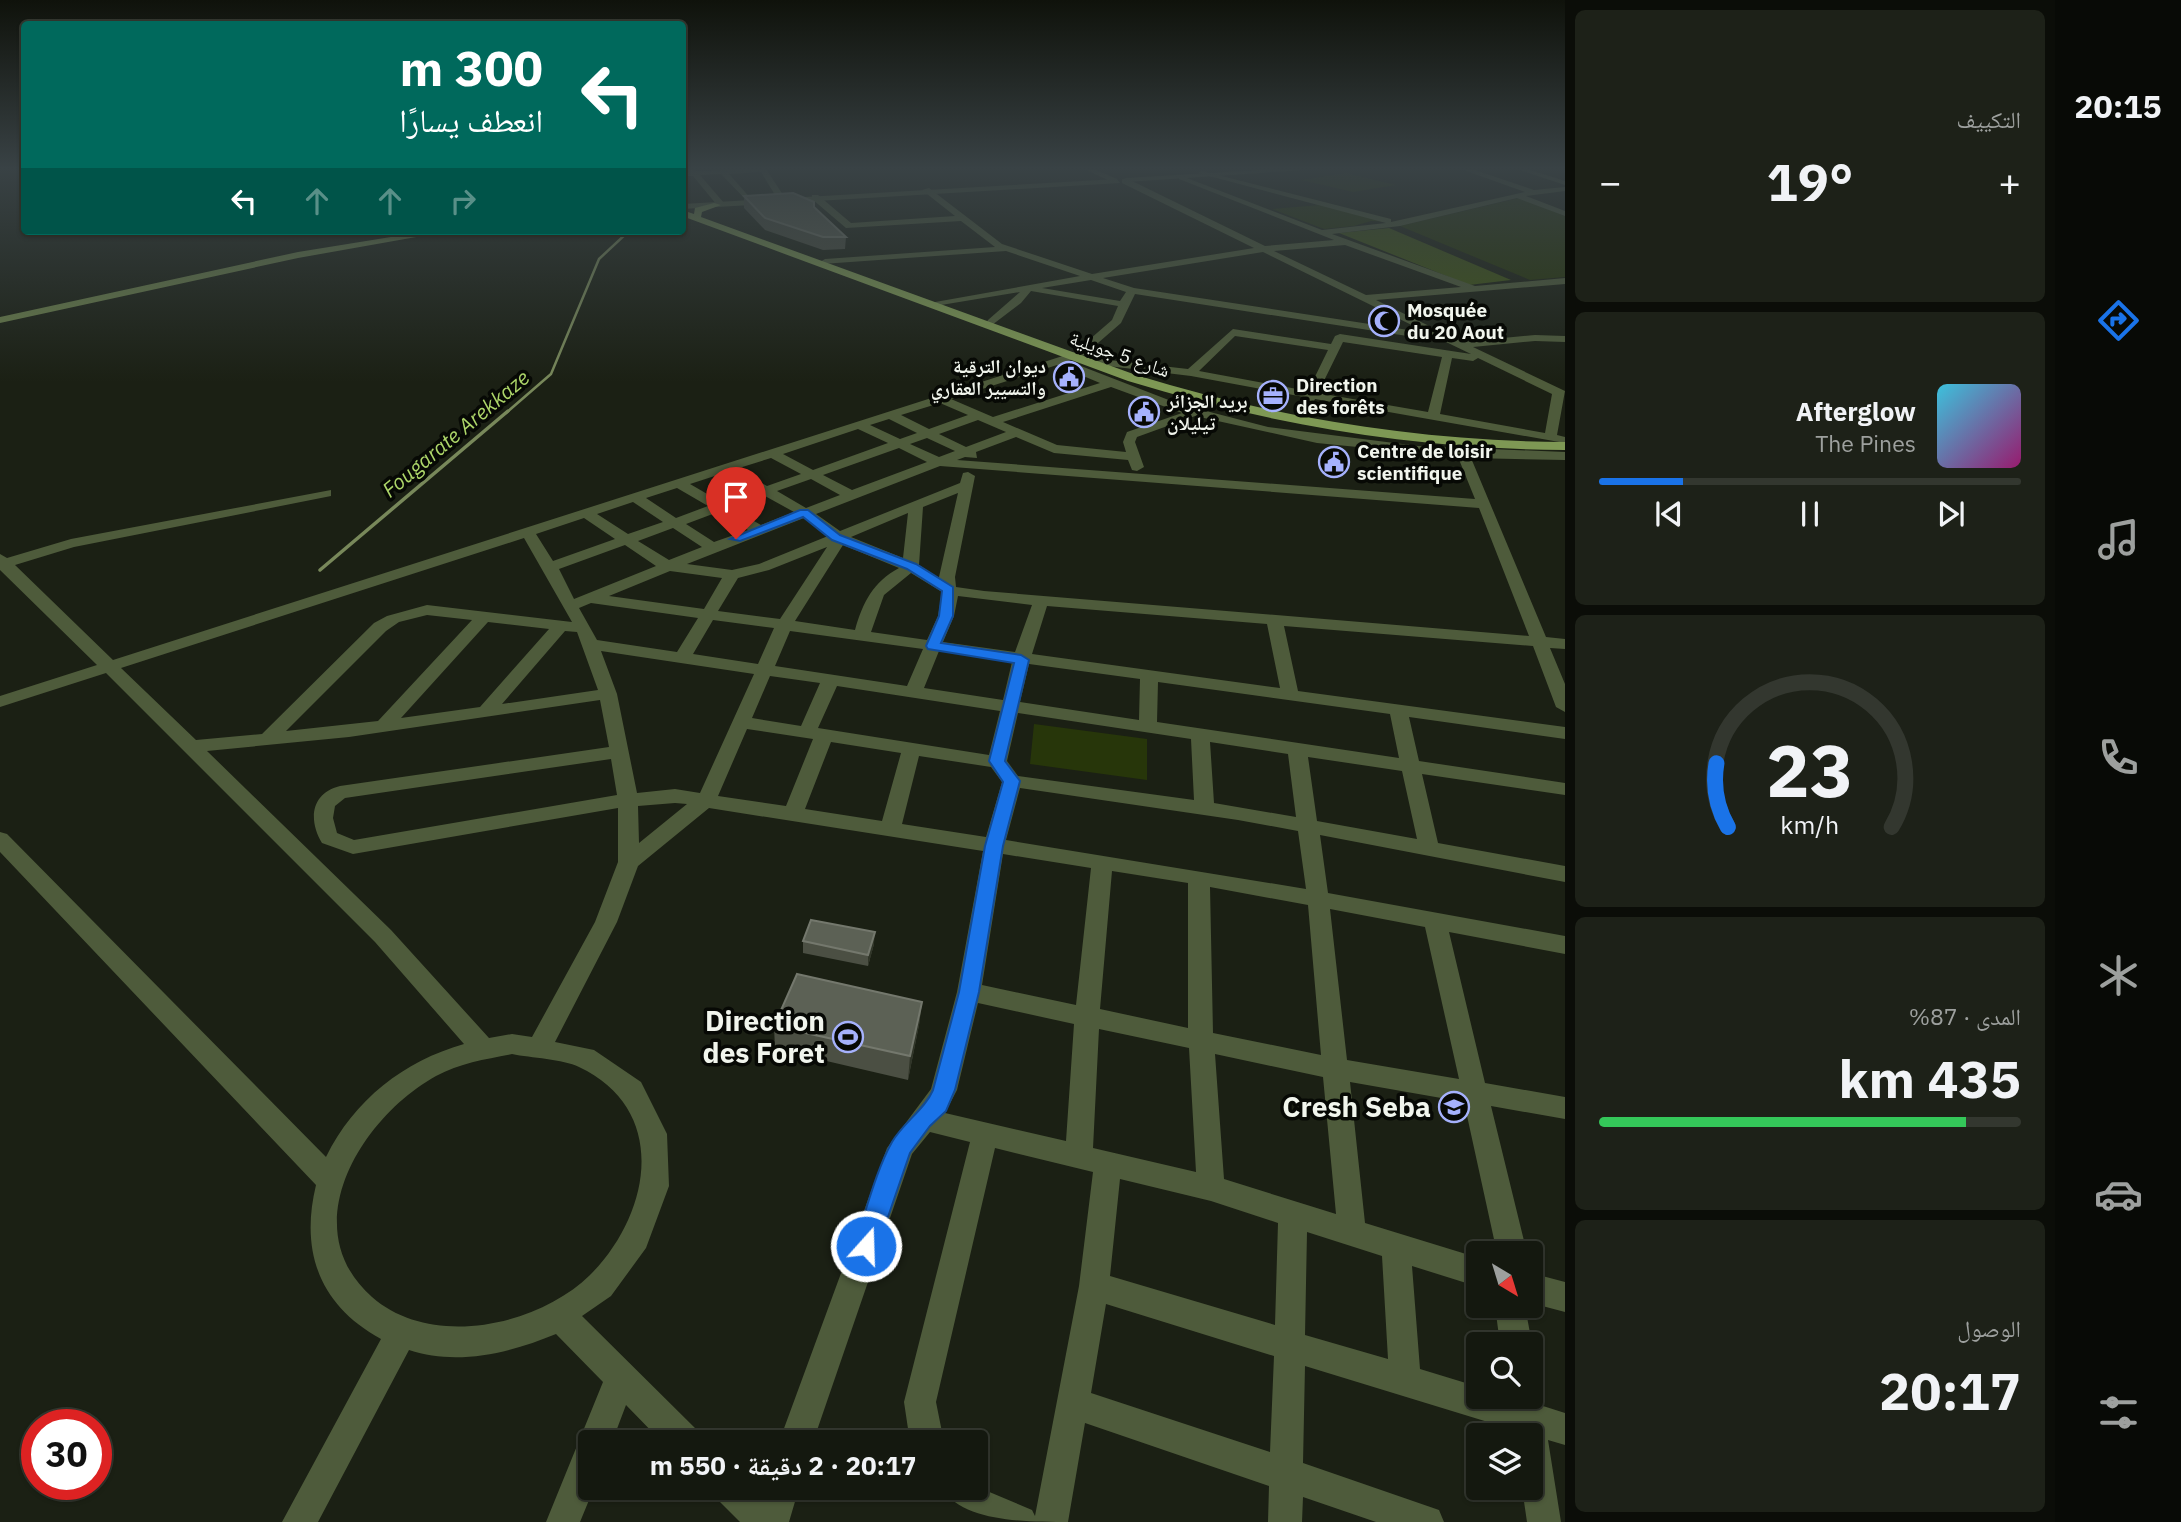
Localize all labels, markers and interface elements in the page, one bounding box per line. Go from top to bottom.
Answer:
text: 300 m [399,36,543,99]
icon: left [567,49,658,140]
text: 20:15 [2074,85,2162,127]
text: انعطف يسارًا [399,99,543,141]
text: التكييف [1956,104,2021,134]
text: 19° [1767,148,1853,215]
text: − [1599,157,1622,206]
text: + [1998,157,2021,206]
icon: left [225,182,263,220]
icon: ahead [298,182,336,220]
icon: ahead [371,182,409,220]
icon: right [444,182,482,220]
icon: directions [2094,296,2143,345]
place label: Mosquée du 20 Aout [1407,298,1504,344]
mosque icon: Mosquée du 20 Aout [1367,304,1401,338]
street label: شارع 5 جويلية [1067,326,1173,382]
place label: ديوان الترقية والتسيير العقاري [931,354,1046,404]
public building icon: ديوان الترقية والتسيير العقاري [1052,360,1086,394]
water label: Fougarate Arekkaze [376,363,535,503]
place label: Direction des forêts [1296,373,1385,419]
office icon: Direction des forêts [1256,379,1290,413]
place label: بريد الجزائر تيليلان [1166,389,1248,435]
text: Afterglow [1796,394,1916,428]
public building icon: بريد الجزائر تيليلان [1127,395,1161,429]
text: The Pines [1815,428,1916,458]
place label: Centre de loisir scientifique [1357,439,1493,485]
public building icon: Centre de loisir scientifique [1317,445,1351,479]
pin [706,467,766,539]
icon: arrive [717,478,755,516]
icon: previous [1650,495,1688,533]
icon: pause [1791,495,1829,533]
icon: next [1932,495,1970,533]
icon: music [2094,515,2143,564]
text: 23 [1766,722,1854,817]
icon: phone [2094,733,2143,782]
text: km/h [1781,808,1839,841]
icon: climate [2094,951,2143,1000]
text: المدى · 87% [1909,1001,2021,1031]
place label: Direction des Foret [703,1002,825,1071]
sports icon: Direction des Foret [831,1020,865,1054]
text: 435 km [1839,1045,2021,1112]
place label: Cresh Seba [1282,1088,1431,1125]
school or university icon: Cresh Seba [1437,1090,1471,1124]
icon: car [2094,1170,2143,1219]
position arrow [829,1209,903,1283]
north arrow [1466,1241,1544,1318]
map controls [1466,1241,1543,1500]
text: الوصول [1957,1313,2021,1343]
button: search [1466,1332,1543,1409]
text: 20:17 [1879,1357,2021,1424]
icon: filters [2094,1388,2143,1437]
speed limit sign: 30 [21,1409,112,1500]
button: layers [1466,1423,1543,1500]
text: 20:17 · 2 دقيقة · 550 m [650,1448,916,1482]

